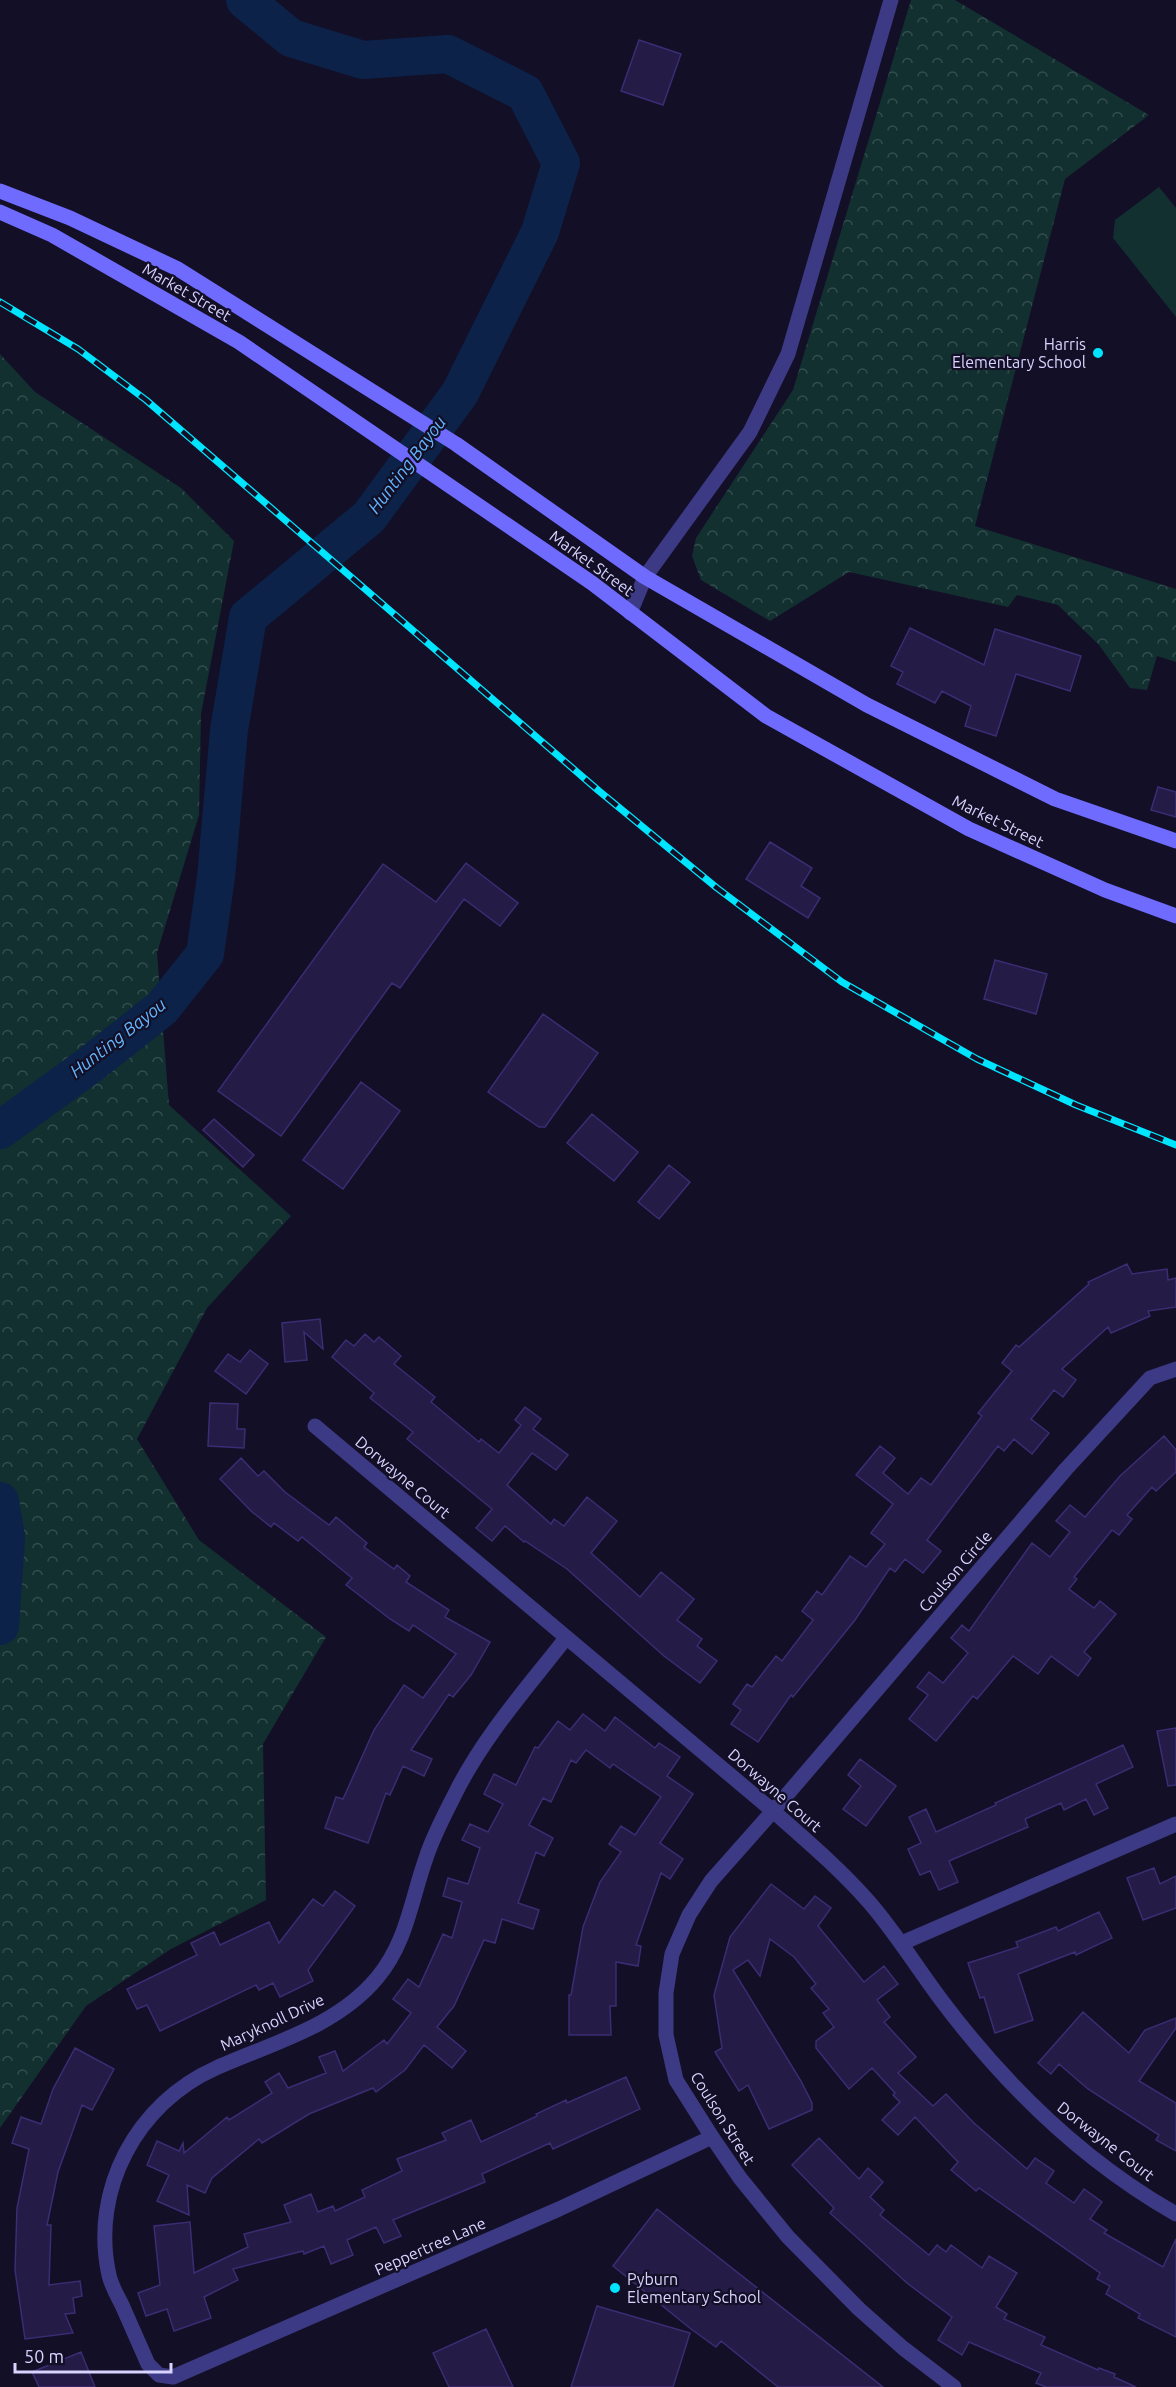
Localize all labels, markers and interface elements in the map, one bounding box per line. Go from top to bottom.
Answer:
street label: Market Street [139,259,235,325]
place label: Harris Elementary School [952,335,1086,371]
marker: Harris Elementary School [1091,346,1105,360]
water label: Hunting Bayou [363,412,449,517]
street label: Market Street [546,526,638,600]
street label: Market Street [949,791,1047,851]
water label: Hunting Bayou [65,993,170,1081]
street label: Dorwayne Court [352,1432,454,1522]
street label: Coulson Circle [915,1527,995,1615]
street label: Dorwayne Court [725,1745,826,1836]
street label: Maryknoll Drive [217,1990,327,2054]
street label: Coulson Street [687,2068,759,2168]
street label: Dorwayne Court [1054,2098,1158,2185]
street label: Peppertree Lane [372,2213,488,2279]
place label: Pyburn Elementary School [627,2270,761,2306]
marker: Pyburn Elementary School [608,2281,622,2295]
scale bar [15,2336,171,2374]
text: 50 m [24,2346,64,2366]

